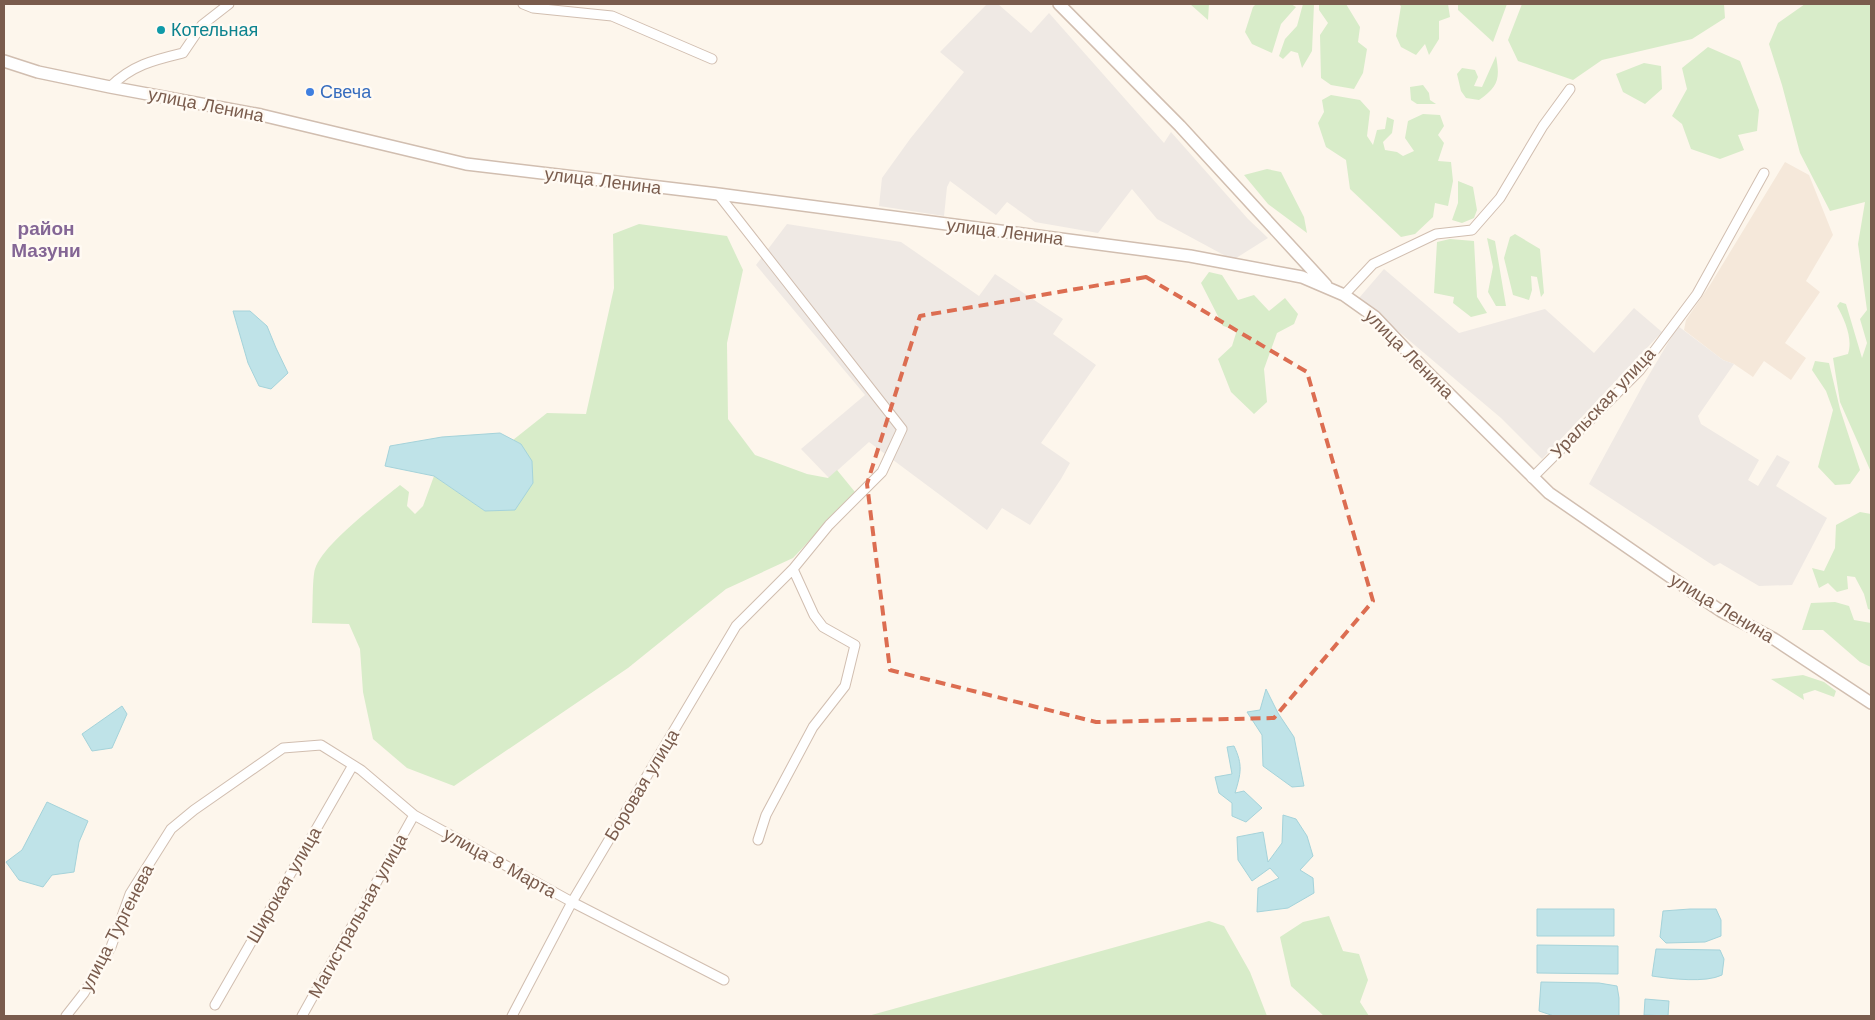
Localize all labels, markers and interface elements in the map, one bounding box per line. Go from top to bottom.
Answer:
place label: Котельная [171,19,258,40]
marker: Котельная [155,24,167,36]
place label: Свеча [320,81,372,102]
street label: улица Ленина [146,83,267,126]
marker: Свеча [304,86,316,98]
street label: улица Ленина [544,163,664,198]
street label: улица Ленина [946,214,1066,249]
district label: район Мазуни [11,217,81,262]
street label: улица Ленина [1360,305,1459,403]
street label: Уральская улица [1546,342,1660,462]
street label: улица Ленина [1667,568,1779,647]
street label: Боровая улица [600,724,684,844]
street label: Широкая улица [242,822,326,946]
street label: улица 8 Марта [440,823,561,903]
street label: Магистральная улица [304,829,412,1001]
street label: улица Тургенева [75,860,158,995]

